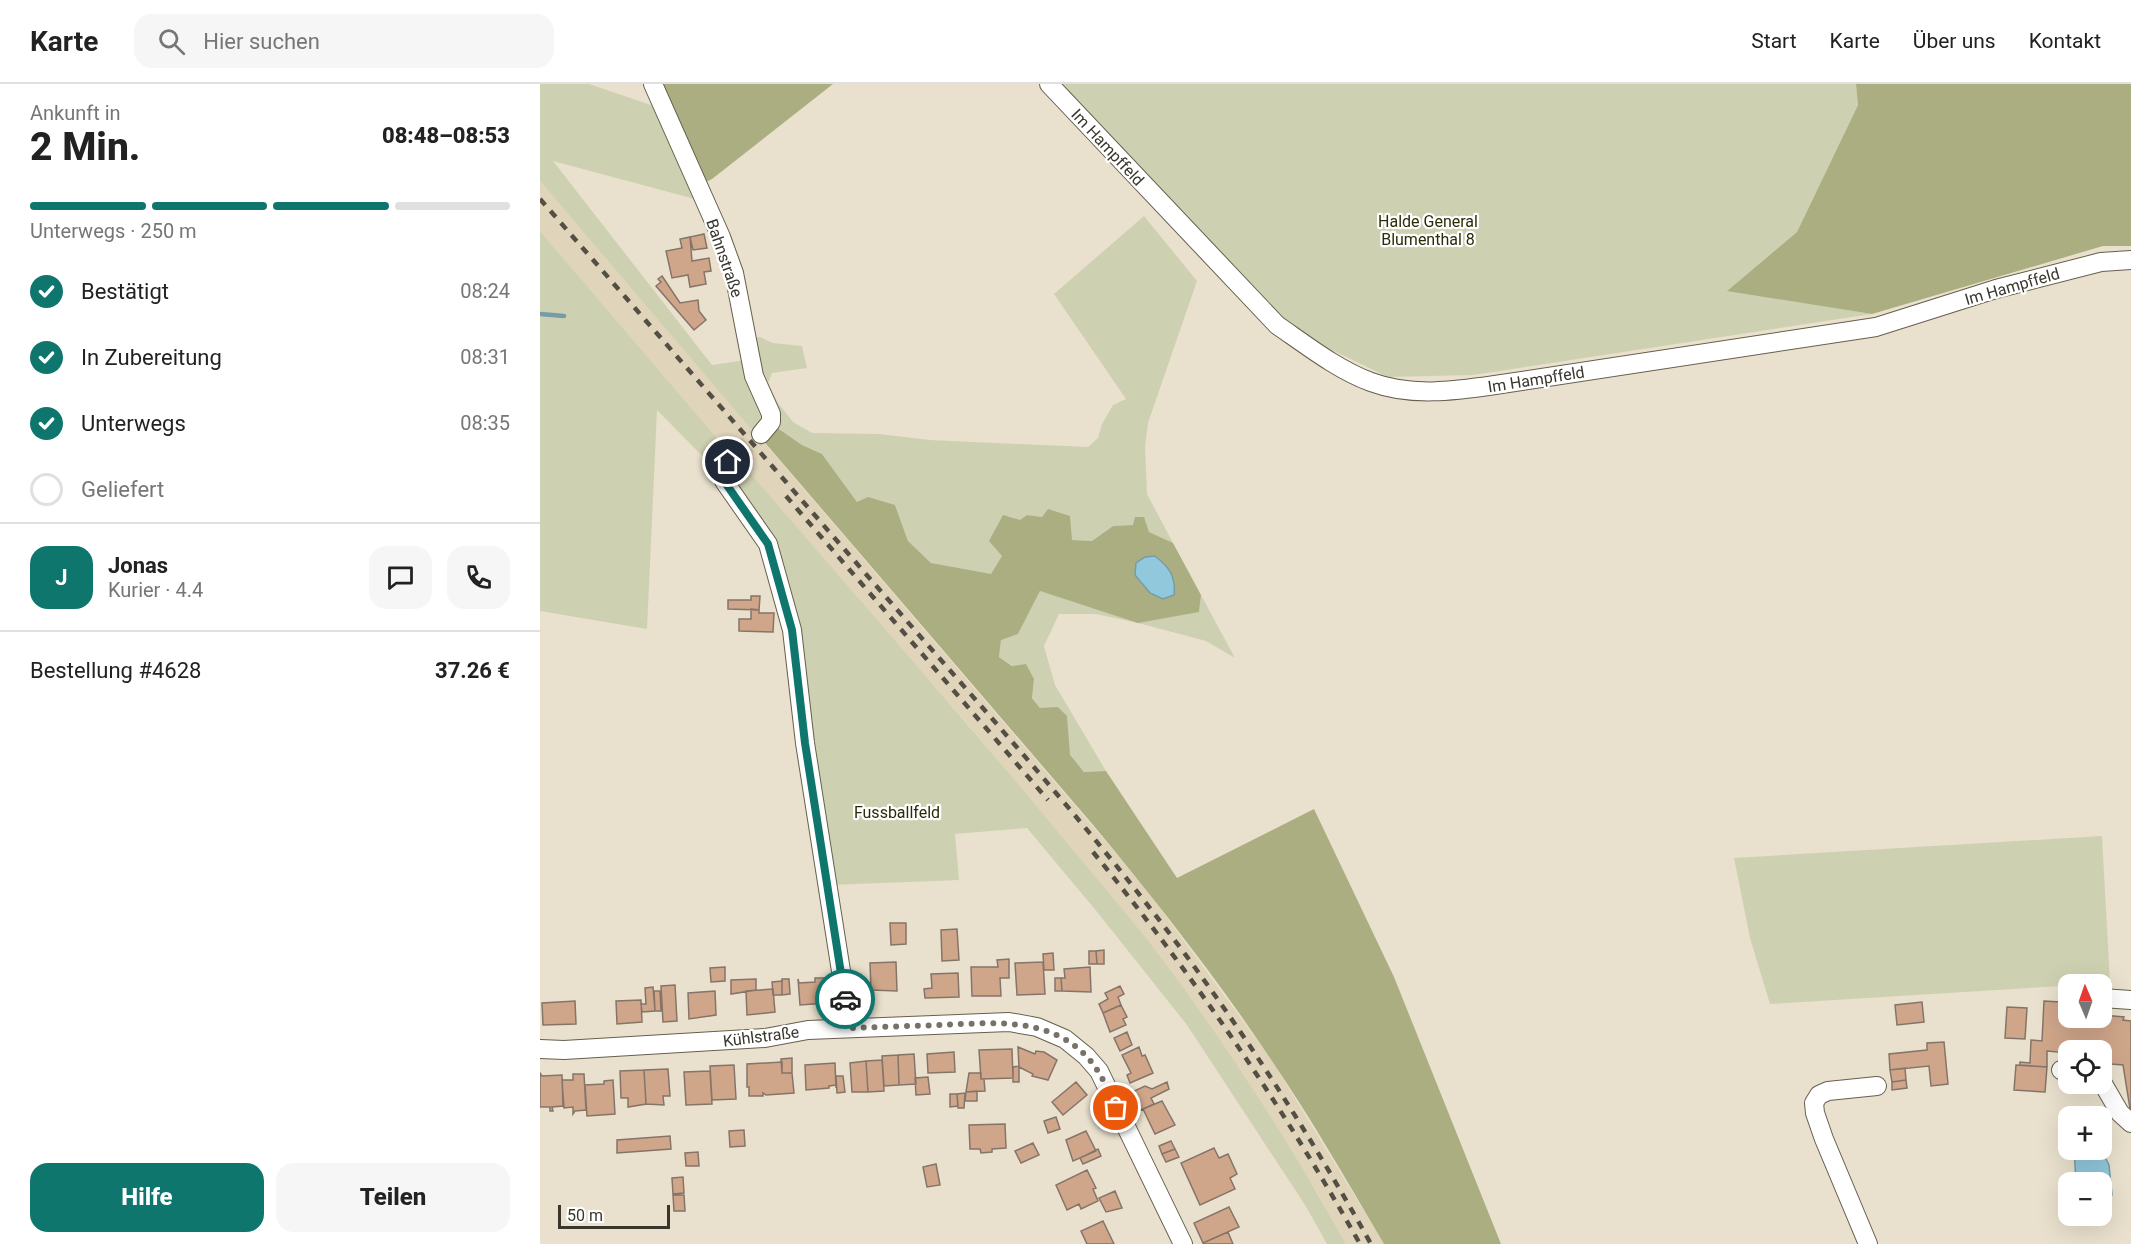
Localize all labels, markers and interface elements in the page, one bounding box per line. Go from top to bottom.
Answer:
search box [134,14,554,68]
text: Karte [30,25,98,58]
icon: search [155,25,188,58]
text: Hier suchen [203,29,320,54]
text: Start [1751,29,1797,53]
text: Karte [1830,29,1880,53]
text: Über uns [1913,29,1996,53]
text: Kontakt [2029,29,2101,53]
text: Ankunft in [30,101,121,125]
street label: Im Hampffeld [1067,105,1148,190]
text: 08:48–08:53 [382,123,510,148]
text: 2 Min. [30,124,140,170]
park label: Halde General Blumenthal 8 [1378,212,1478,249]
street label: Bahnstraße [702,216,747,300]
text: Unterwegs · 250 m [30,219,197,243]
street label: Im Hampffeld [1963,264,2062,309]
icon: check [30,275,63,308]
text: Bestätigt [81,279,169,304]
text: 08:24 [460,279,510,303]
icon: check [30,341,63,374]
text: In Zubereitung [81,345,222,370]
text: 08:31 [460,345,510,369]
street label: Im Hampffeld [1486,362,1586,397]
icon: check [30,407,63,440]
text: Unterwegs [81,411,186,436]
text: 08:35 [460,411,510,435]
pin [702,436,753,487]
icon: home [711,445,744,478]
text: Geliefert [81,477,164,502]
button: chat [369,546,432,609]
button: phone [447,546,510,609]
text: Jonas [108,553,168,578]
text: J [55,565,68,590]
text: Kurier · 4.4 [108,578,203,602]
text: Bestellung #4628 [30,658,201,683]
text: 37.26 € [435,658,510,683]
park label: Fussballfeld [854,803,940,822]
courier [815,969,875,1029]
north arrow [2058,974,2112,1028]
map controls [2058,974,2112,1226]
icon: car [829,983,862,1016]
street label: Kühlstraße [722,1022,800,1051]
button: locate [2058,1040,2112,1094]
pin [1090,1082,1141,1133]
icon: bag [1099,1091,1132,1124]
button: + [2058,1106,2112,1160]
button: Hilfe [30,1163,264,1232]
button: Teilen [276,1163,510,1232]
button: − [2058,1172,2112,1226]
scale bar [558,1202,670,1230]
text: 50 m [567,1206,603,1225]

